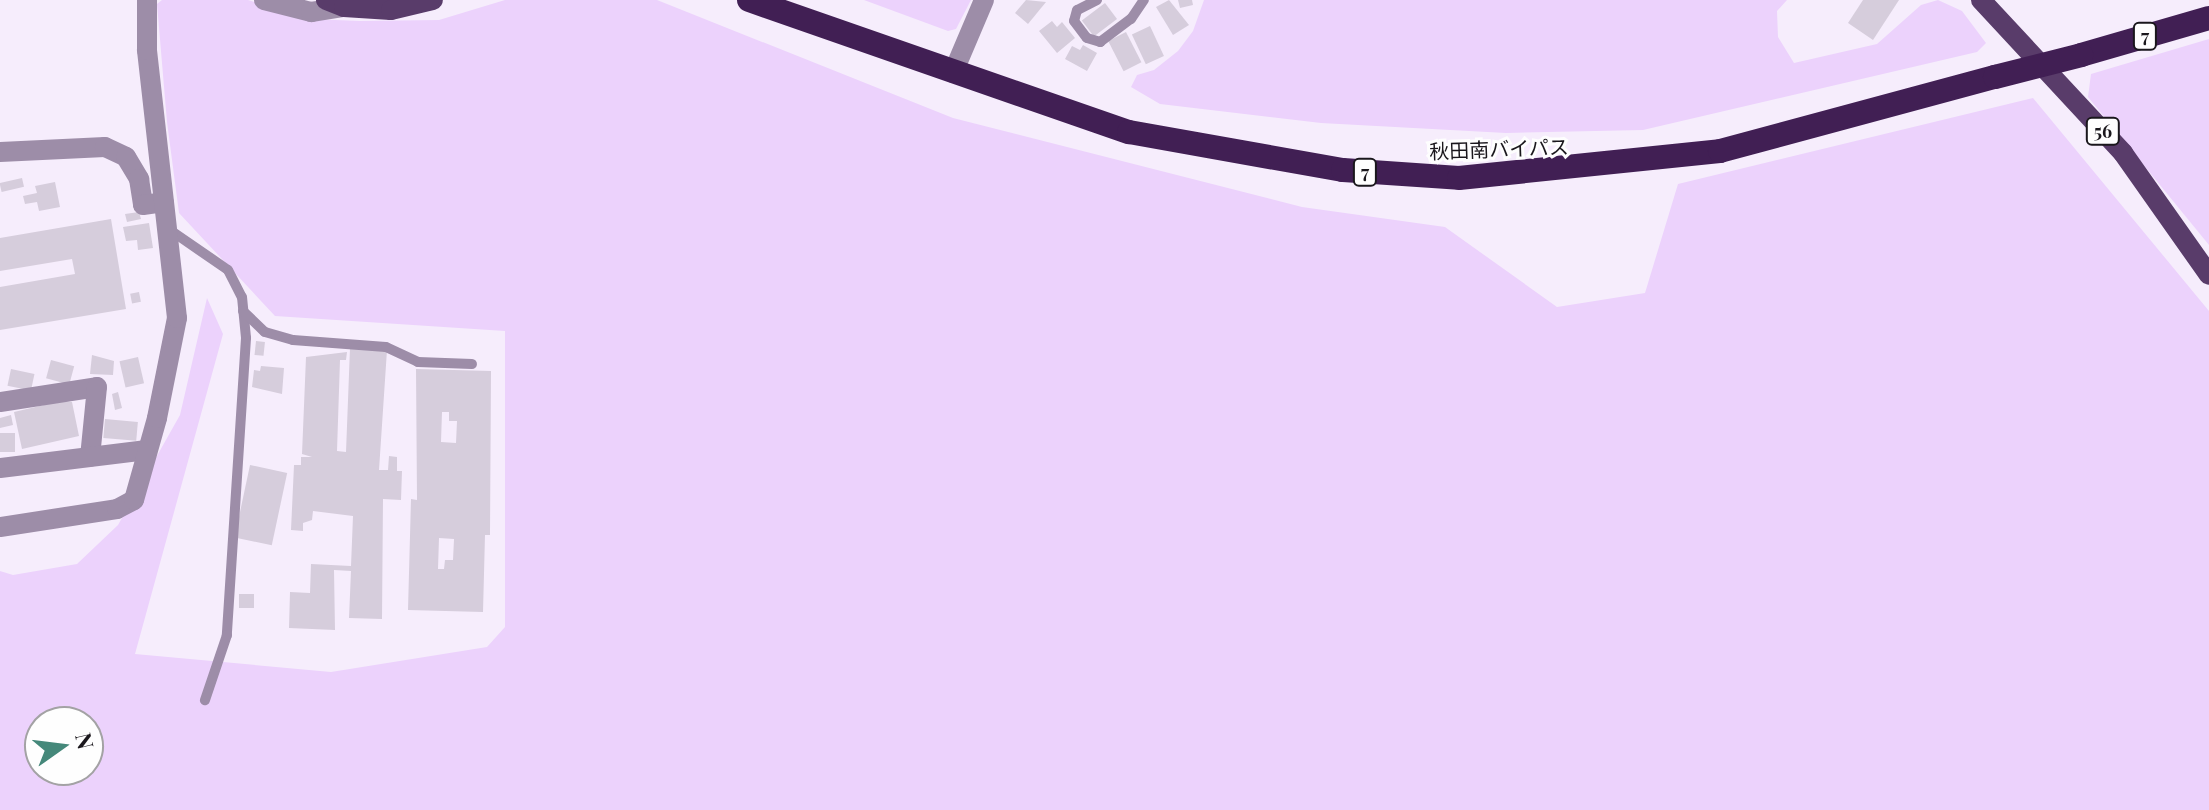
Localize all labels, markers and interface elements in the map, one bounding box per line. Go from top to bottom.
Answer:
road number: 7 [2131,22,2159,50]
road number: 56 [2085,117,2121,145]
street label: 秋田南バイパス [1429,134,1569,162]
road number: 7 [1351,158,1379,186]
north arrow [24,706,104,786]
text: N [69,729,102,752]

